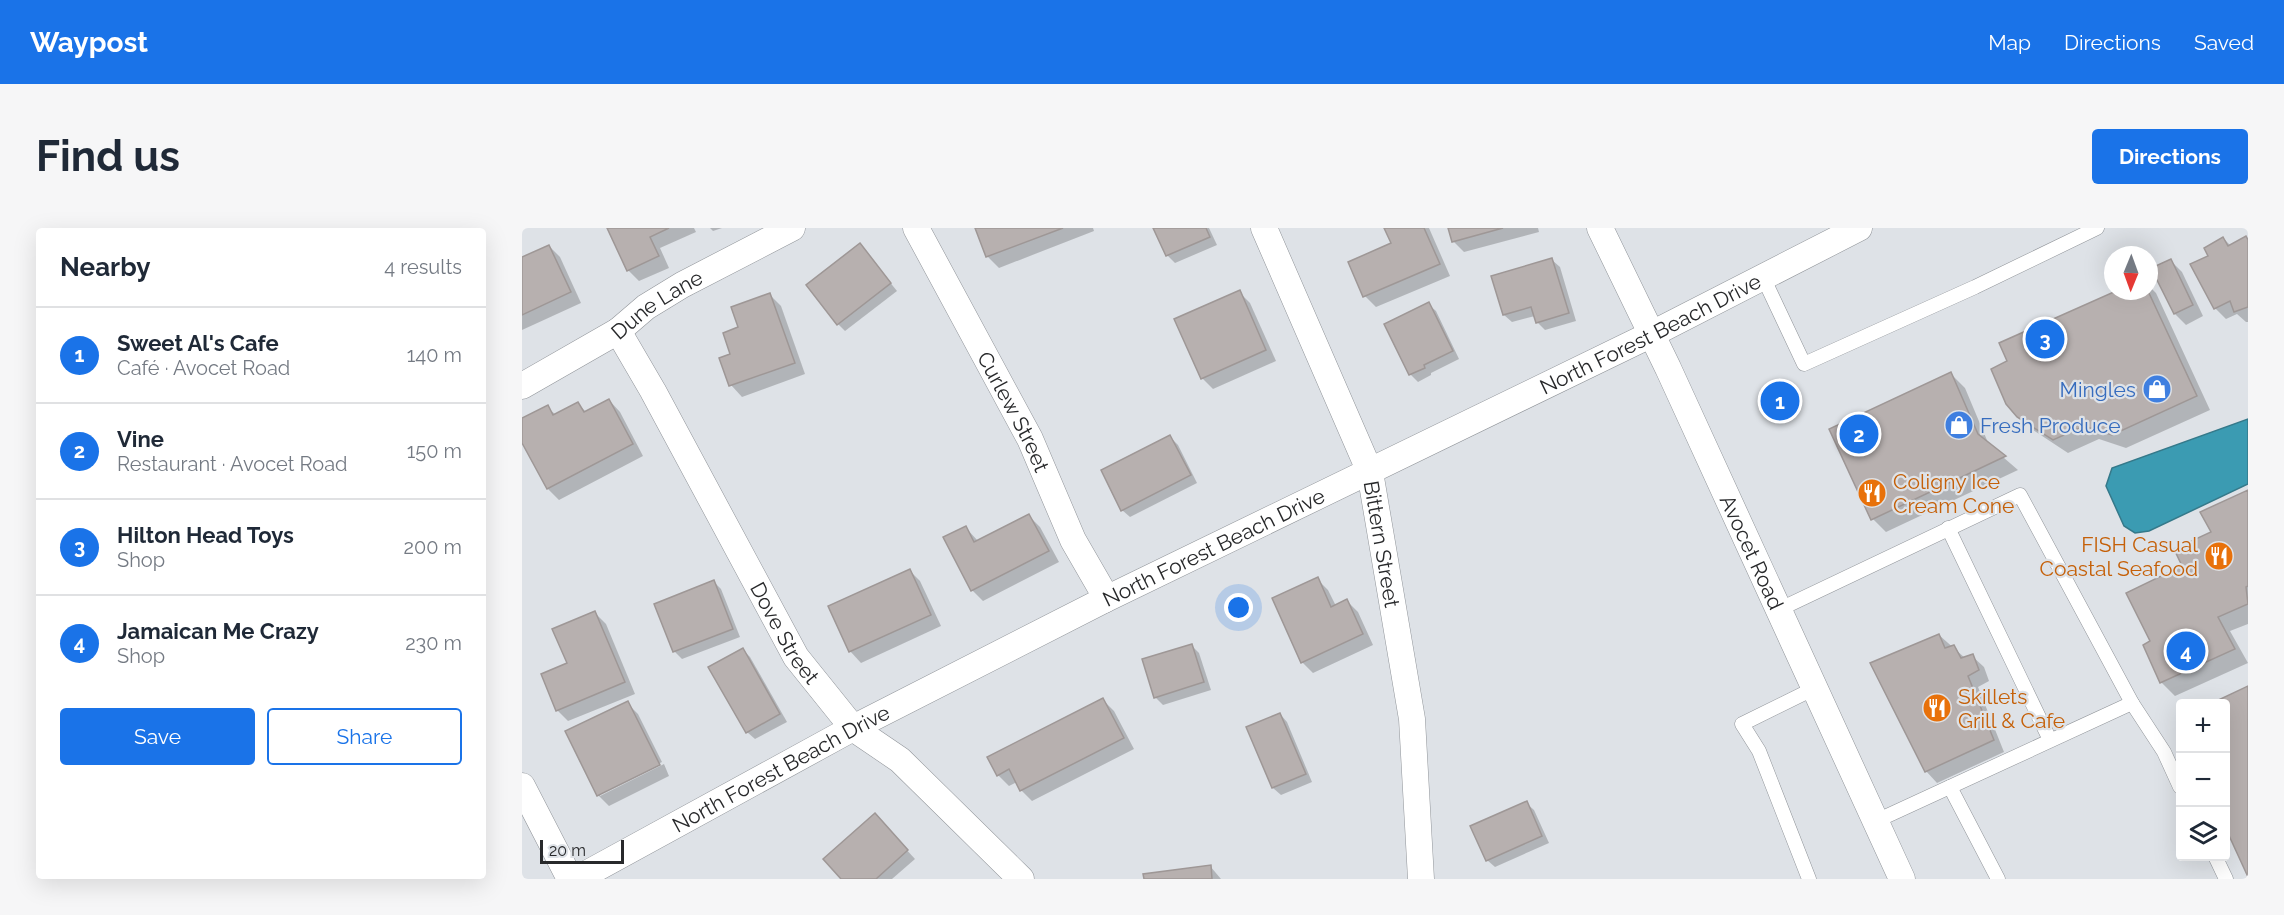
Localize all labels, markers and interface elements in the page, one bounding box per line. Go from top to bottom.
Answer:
text: Waypost [30,26,148,59]
text: Map [1988,30,2031,55]
text: Directions [2064,30,2161,55]
text: Saved [2194,30,2254,55]
button: Directions [2092,129,2248,184]
text: Find us [36,132,180,181]
north arrow [2104,246,2158,300]
text: Nearby [60,252,150,282]
text: 4 results [384,255,462,279]
street label: Dune Lane [606,264,707,344]
street label: North Forest Beach Drive [1536,268,1765,399]
pin: 3 [2026,316,2065,362]
text: Sweet Al's Cafe [117,330,279,356]
text: 1 [75,343,84,367]
text: 140 m [407,343,462,367]
street label: Curlew Street [972,347,1055,475]
text: Café · Avocet Road [117,356,290,380]
shop icon: Mingles [2141,373,2173,405]
place label: Mingles [2060,377,2136,402]
pin: 1 [1760,378,1800,423]
shop icon: Fresh Produce [1943,409,1975,441]
pin: 2 [1840,412,1878,456]
place label: Fresh Produce [1980,413,2121,438]
text: Vine [117,426,164,452]
text: 2 [74,439,85,463]
text: 150 m [407,439,462,463]
text: Restaurant · Avocet Road [117,452,347,476]
place label: Coligny Ice Cream Cone [1893,469,2014,518]
restaurant icon: Coligny Ice Cream Cone [1856,477,1888,509]
street label: Bittern Street [1359,479,1405,609]
street label: North Forest Beach Drive [1098,482,1329,611]
street label: Avocet Road [1715,491,1789,613]
text: Hilton Head Toys [117,522,294,548]
place label: FISH Casual Coastal Seafood [2040,532,2198,581]
text: 3 [74,535,85,559]
text: 200 m [404,535,462,559]
restaurant icon: FISH Casual Coastal Seafood [2203,540,2235,572]
text: Shop [117,548,165,572]
street label: Dove Street [745,578,825,689]
your location [1224,593,1253,622]
text: Jamaican Me Crazy [117,618,319,644]
pin: 4 [2166,628,2206,674]
text: 4 [74,631,85,655]
text: 230 m [405,631,462,655]
text: Shop [117,644,165,668]
place label: Skillets Grill & Cafe [1958,684,2065,733]
restaurant icon: Skillets Grill & Cafe [1921,692,1953,724]
street label: North Forest Beach Drive [668,699,894,837]
map controls [2176,699,2230,861]
button: + [2176,699,2230,753]
button: Save [60,708,255,765]
button: Share [267,708,462,765]
button: − [2176,753,2230,807]
button: layers [2176,807,2230,861]
scale bar [540,837,624,864]
text: 20 m [549,841,586,860]

